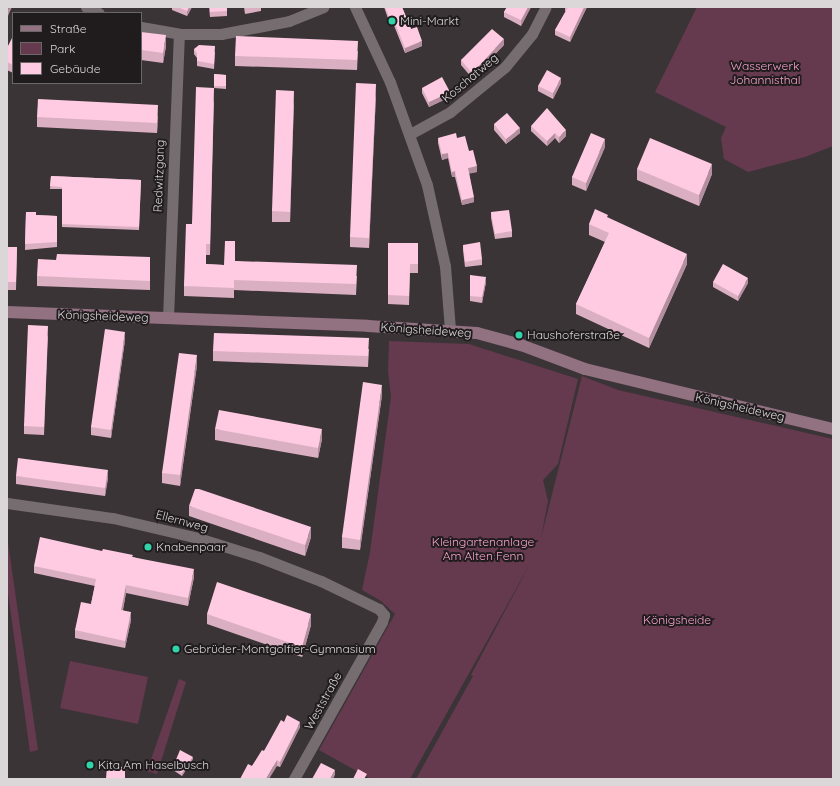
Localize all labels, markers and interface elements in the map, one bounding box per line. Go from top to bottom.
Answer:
legend [12,12,142,84]
place label: Mini-Markt [400,14,459,28]
marker: Mini-Markt [387,16,397,26]
text: Straße [50,21,87,36]
text: Park [50,41,75,56]
street label: Koschatweg [439,50,501,106]
park label: Wasserwerk Johannisthal [729,59,801,87]
text: Gebäude [50,61,100,76]
street label: Redwitzgang [151,139,167,213]
street label: Königsheideweg [57,307,149,325]
street label: Königsheideweg [380,320,472,340]
place label: Haushoferstraße [527,328,620,342]
marker: Haushoferstraße [514,330,524,340]
street label: Königsheideweg [694,390,786,424]
street label: Ellernweg [154,507,210,535]
park label: Kleingartenanlage Am Alten Fenn [432,535,534,563]
place label: Knabenpaar [156,540,226,554]
marker: Knabenpaar [143,542,153,552]
park label: Königsheide [643,613,711,627]
place label: Gebrüder-Montgolfier-Gymnasium [184,642,376,656]
marker: Gebrüder-Montgolfier-Gymnasium [171,644,181,654]
street label: Weststraße [301,670,345,732]
place label: Kita Am Haselbusch [98,758,209,772]
marker: Kita Am Haselbusch [85,760,95,770]

